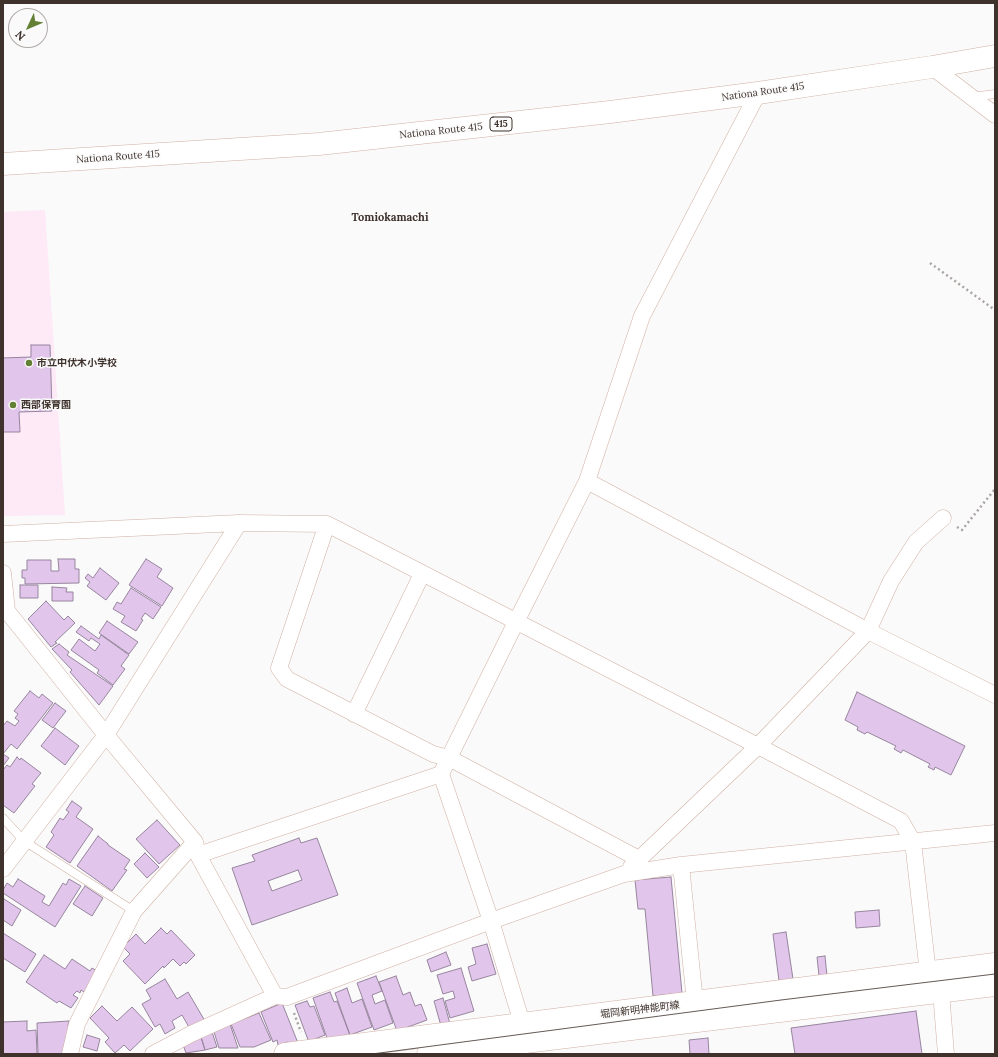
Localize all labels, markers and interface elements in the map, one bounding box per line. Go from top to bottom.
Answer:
north arrow [8,8,48,48]
text: N [12,28,28,44]
street label: Nationa Route 415 [721,80,805,104]
road number: 415 [490,117,512,131]
street label: Nationa Route 415 [399,121,483,141]
street label: Nationa Route 415 [76,148,160,166]
district label: Tomiokamachi [352,211,428,225]
place label: 市立中伏木小学校 [37,357,117,369]
marker: 市立中伏木小学校 [24,358,34,368]
place label: 西部保育園 [21,399,71,411]
marker: 西部保育園 [8,400,18,410]
street label: 堀岡新明神能町線 [600,999,680,1021]

